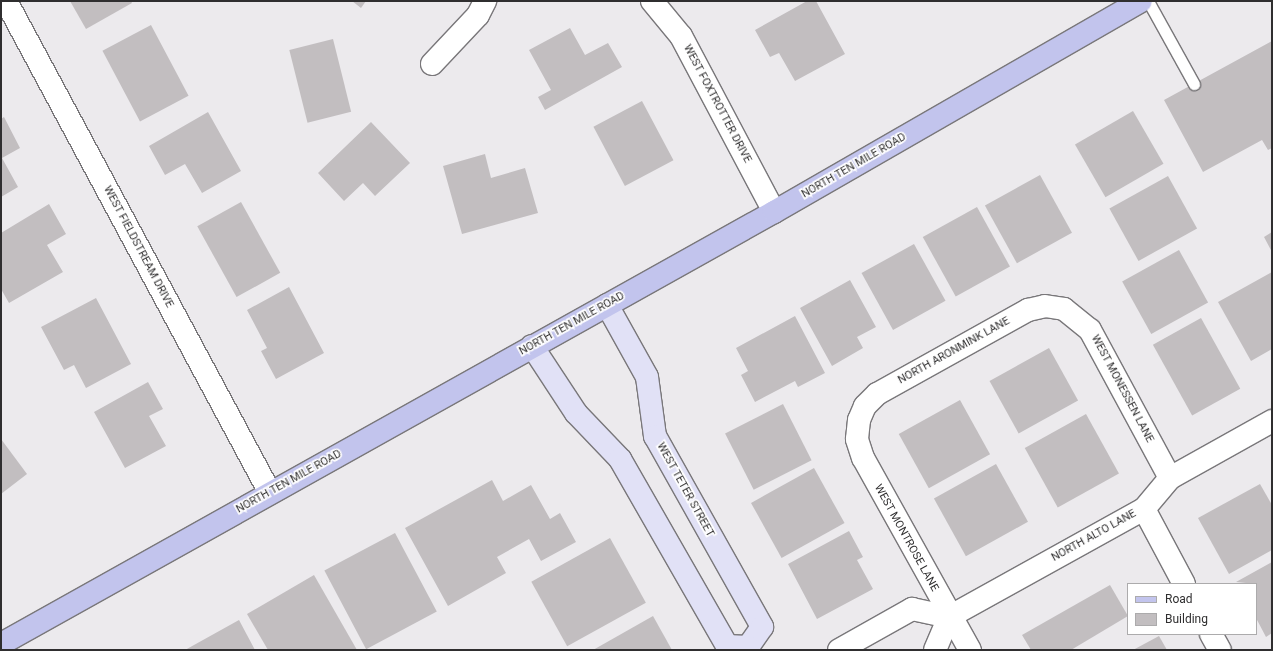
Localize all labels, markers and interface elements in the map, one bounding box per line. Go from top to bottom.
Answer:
street label: WEST FOXTROTTER DRIVE [680,43,754,165]
street label: NORTH TEN MILE ROAD [799,131,909,201]
street label: WEST FIELDSTREAM DRIVE [100,184,176,310]
street label: NORTH TEN MILE ROAD [517,290,627,358]
street label: NORTH ARONMINK LANE [896,315,1012,387]
street label: WEST MONESSEN LANE [1088,333,1156,445]
street label: WEST TETER STREET [654,440,716,540]
street label: NORTH TEN MILE ROAD [234,448,344,516]
street label: WEST MONTROSE LANE [871,482,941,594]
street label: NORTH ALTO LANE [1049,507,1139,565]
legend [1127,583,1257,635]
text: Road [1165,592,1193,606]
text: Building [1165,612,1208,626]

